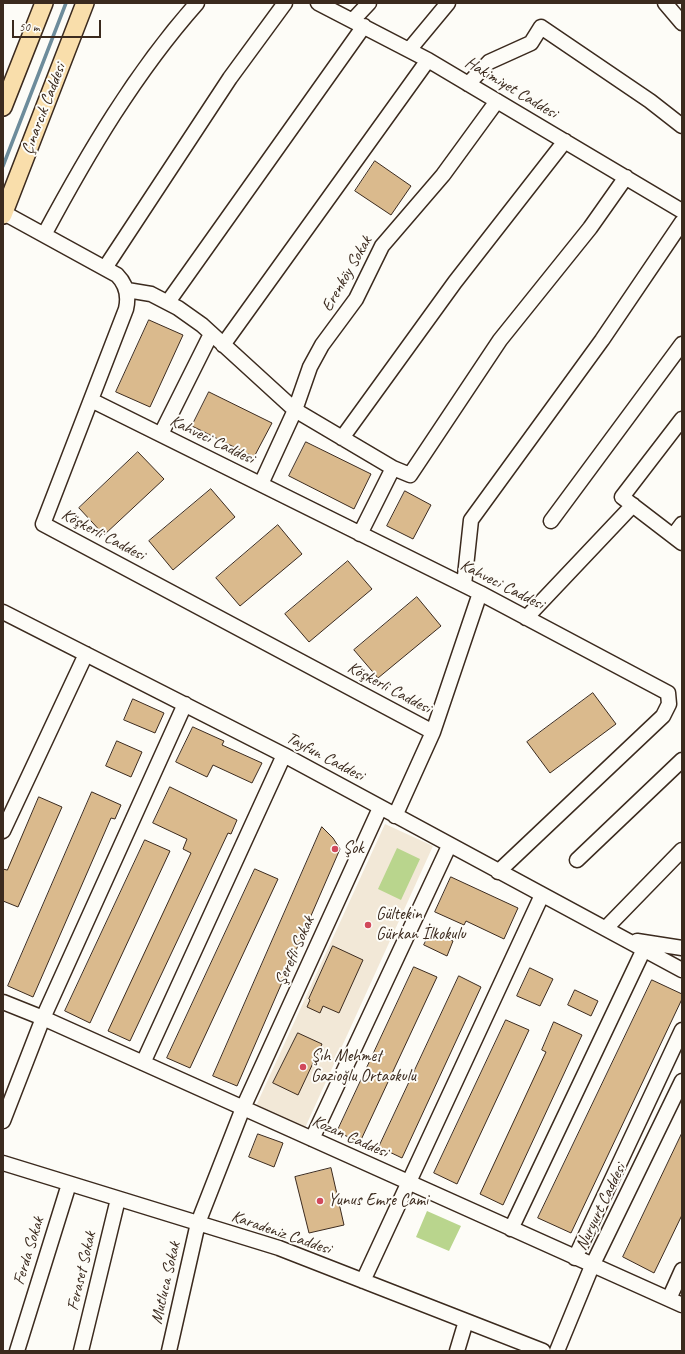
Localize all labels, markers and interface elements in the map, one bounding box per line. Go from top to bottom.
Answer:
scale bar [14,12,103,38]
text: 50 m [19,19,39,35]
street label: Hakimiyet Caddesi [461,52,561,124]
street label: Çınarcık Caddesi [17,61,71,157]
street label: Erenköy Sokak [317,233,377,315]
street label: Kahveci Caddesi [167,411,257,469]
street label: Köşkerli Caddesi [58,504,148,566]
street label: Kahveci Caddesi [457,555,547,615]
street label: Köşkerli Caddesi [344,657,434,719]
street label: Tayfun Caddesi [282,728,368,786]
place label: Şok [343,839,363,859]
marker: Şok [330,844,340,854]
place label: Gültekin Gürkan İlkokulu [376,905,466,945]
street label: Şerefli Sokak [271,913,319,989]
marker: Gültekin Gürkan İlkokulu [363,920,373,930]
place label: Şıh Mehmet Gazioğlu Ortaokulu [311,1047,416,1087]
marker: Şıh Mehmet Gazioğlu Ortaokulu [298,1062,308,1072]
street label: Kozan Caddesi [309,1111,391,1163]
street label: Nuryurt Caddesi [571,1160,631,1254]
place label: Yunus Emre Cami [328,1191,428,1211]
marker: Yunus Emre Cami [315,1196,325,1206]
street label: Karadeniz Caddesi [229,1206,333,1260]
street label: Ferda Sokak [9,1215,49,1287]
street label: Feraset Sokak [63,1230,101,1312]
street label: Mutluca Sokak [147,1240,185,1326]

